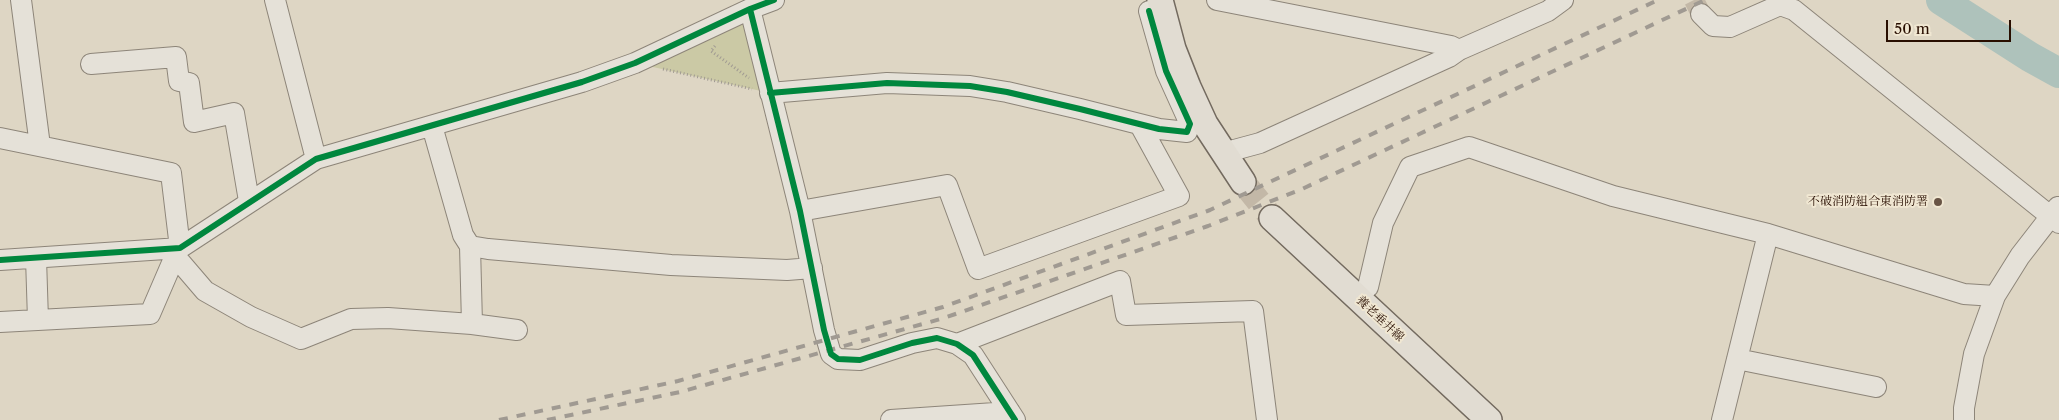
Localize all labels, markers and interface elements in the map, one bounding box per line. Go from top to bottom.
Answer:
scale bar [1889,10,2014,42]
text: 50 m [1894,19,1930,38]
place label: 不破消防組合東消防署 [1808,195,1928,209]
marker: 不破消防組合東消防署 [1932,196,1944,208]
street label: 養老垂井線 [1353,293,1407,345]

